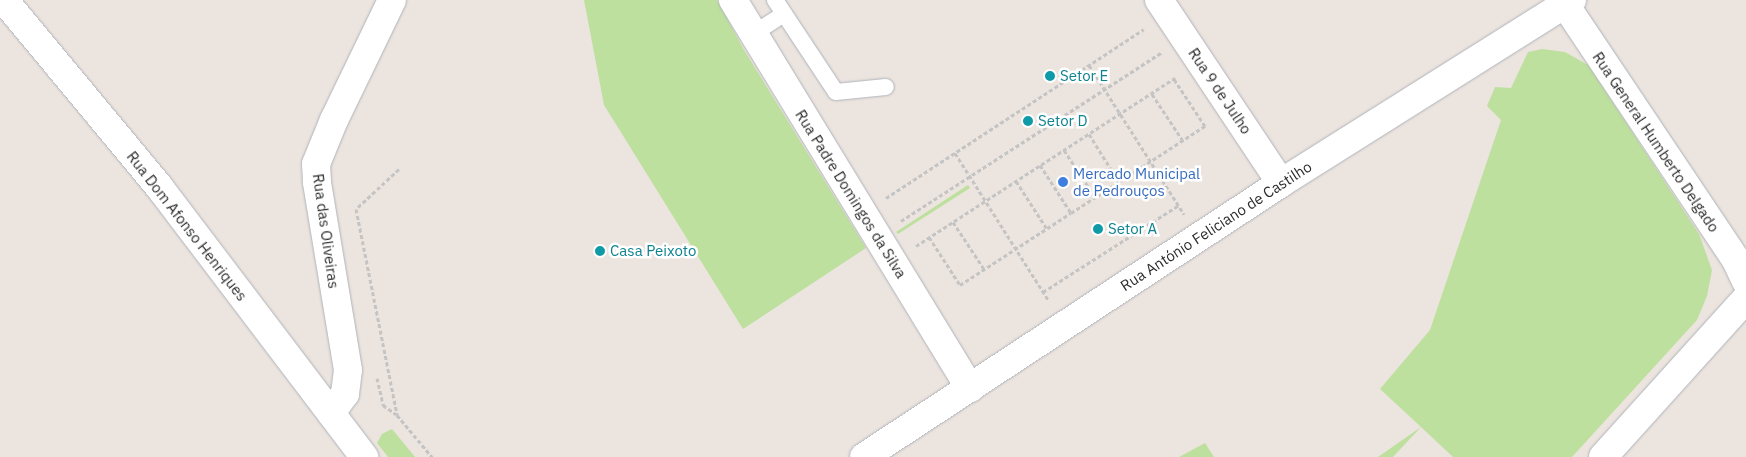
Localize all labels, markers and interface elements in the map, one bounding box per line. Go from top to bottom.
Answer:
street label: Rua 9 de Julho [1185,45,1255,137]
street label: Rua General Humberto Delgado [1589,49,1723,235]
place label: Setor E [1060,67,1108,85]
marker: Setor E [1044,70,1056,82]
street label: Rua Padre Domingos da Silva [792,106,910,282]
place label: Setor D [1038,112,1088,130]
marker: Setor D [1022,115,1034,127]
street label: Rua Dom Afonso Henriques [123,148,251,304]
street label: Rua António Feliciano de Castilho [1117,157,1315,295]
place label: Mercado Municipal de Pedrouços [1073,164,1200,199]
street label: Rua das Oliveiras [309,172,343,290]
marker: Mercado Municipal de Pedrouços [1057,176,1069,188]
place label: Setor A [1108,220,1157,238]
marker: Setor A [1092,223,1104,235]
place label: Casa Peixoto [610,242,696,260]
marker: Casa Peixoto [594,245,606,257]

